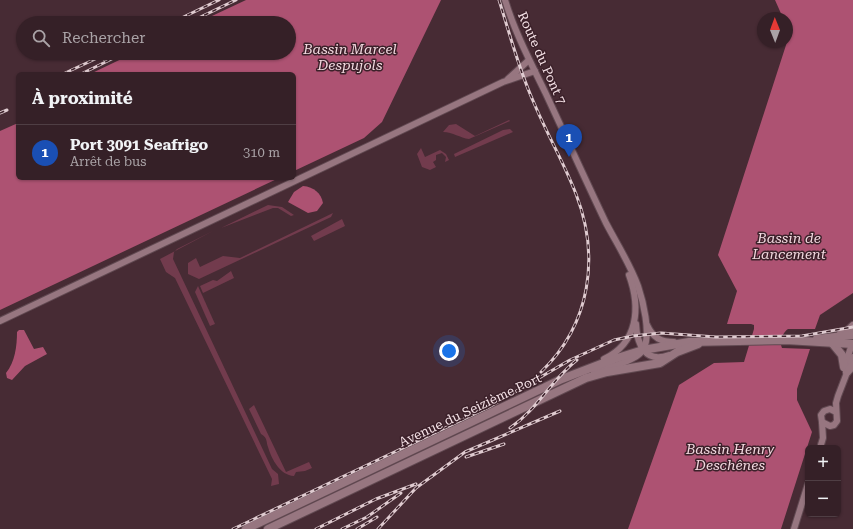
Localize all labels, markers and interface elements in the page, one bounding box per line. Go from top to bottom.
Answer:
street label: Route du Pont 7 [515,9,569,107]
north arrow [757,12,793,48]
search box [16,16,296,60]
icon: search [30,27,52,49]
text: Rechercher [62,29,145,47]
water label: Bassin Marcel Despujols [302,41,397,73]
text: À proximité [32,88,133,108]
pin: 1 [556,124,582,157]
text: Port 3091 Seafrigo [70,136,208,154]
text: 1 [41,145,49,160]
text: 310 m [243,145,280,160]
text: Arrêt de bus [70,154,146,169]
water label: Bassin de Lancement [751,230,827,262]
your location [439,341,459,361]
street label: Avenue du Seizième Port [396,370,544,450]
water label: Bassin Henry Deschênes [685,441,775,473]
map controls [805,445,841,517]
button: + [805,445,841,481]
button: − [805,481,841,517]

